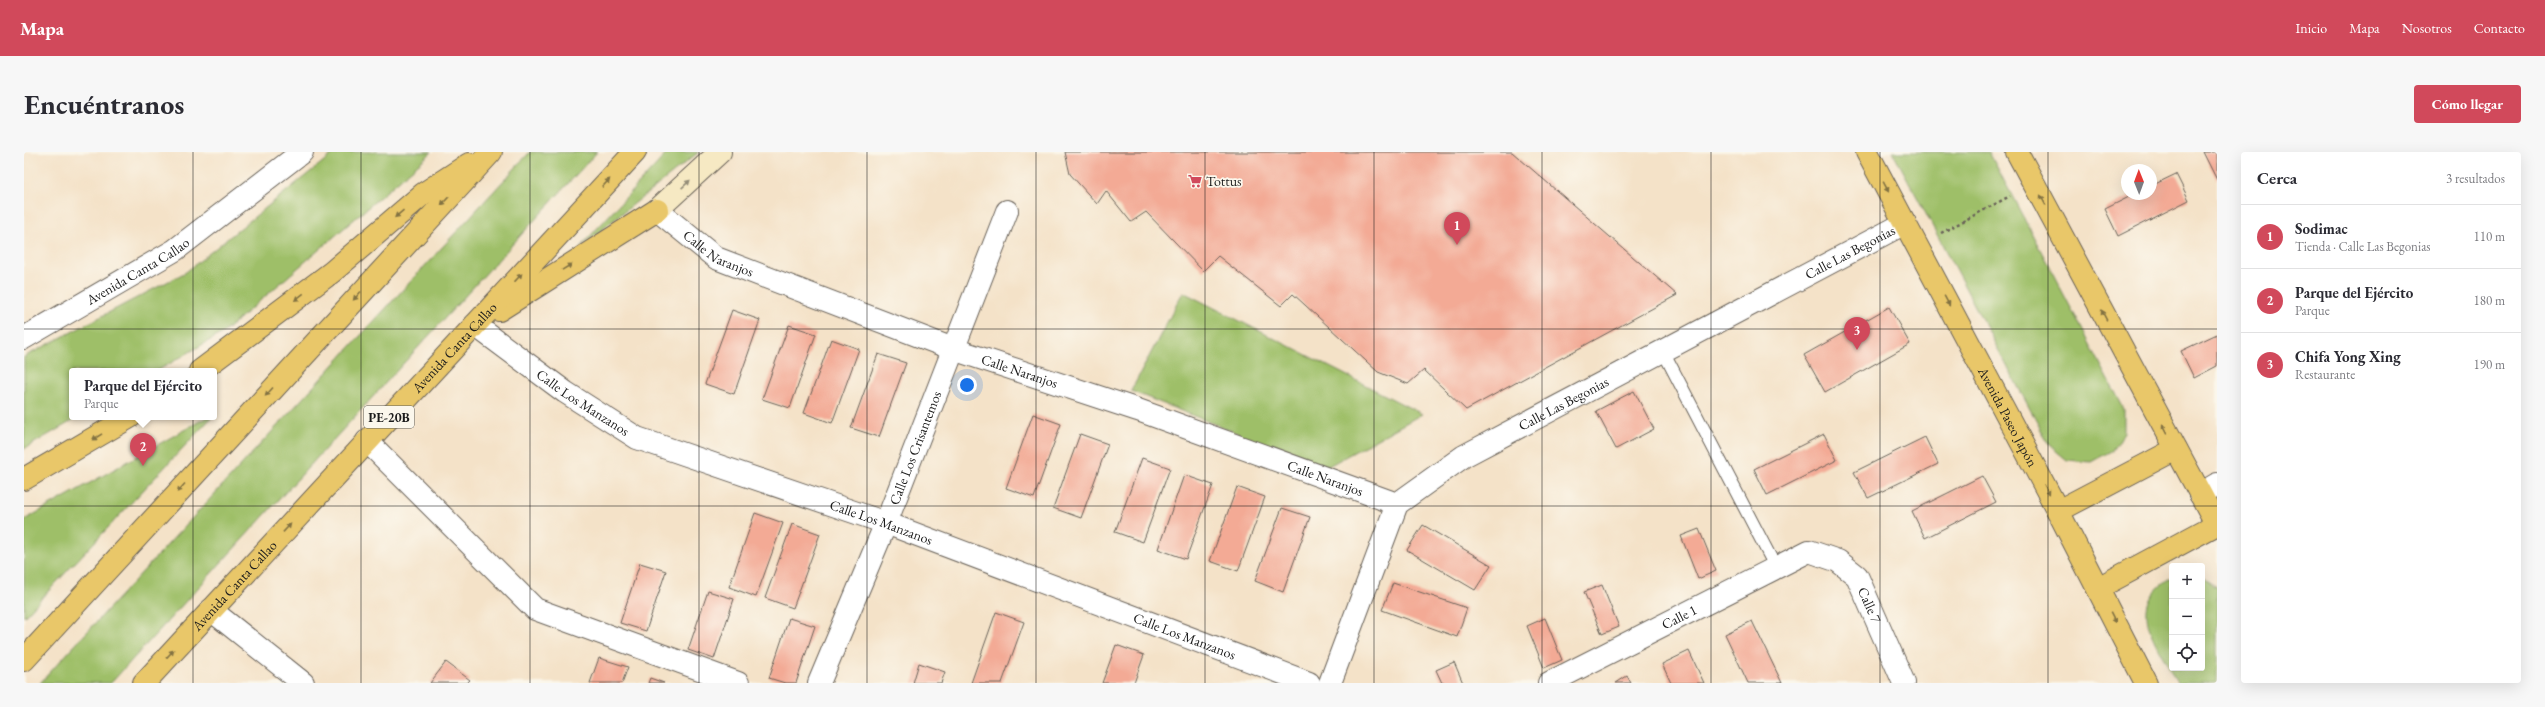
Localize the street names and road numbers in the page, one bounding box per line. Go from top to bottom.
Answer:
street label: Calle Las Begonias [1802,221,1898,283]
street label: Calle Naranjos [679,226,757,281]
street label: Avenida Canta Callao [82,233,193,309]
street label: Avenida Canta Callao [407,298,501,397]
street label: Calle Naranjos [979,350,1061,392]
street label: Avenida Paseo Japón [1974,363,2042,470]
street label: Calle Los Manzanos [533,365,633,440]
street label: Calle Las Begonias [1515,372,1612,435]
street label: Calle Los Crisantemos [885,388,946,508]
road number: PE-20B [364,406,414,428]
street label: Calle Naranjos [1285,456,1366,500]
street label: Calle Los Manzanos [827,495,936,549]
street label: Avenida Canta Callao [187,536,281,635]
street label: Calle 7 [1854,584,1886,626]
street label: Calle 1 [1658,600,1700,633]
street label: Calle Los Manzanos [1131,608,1239,664]

